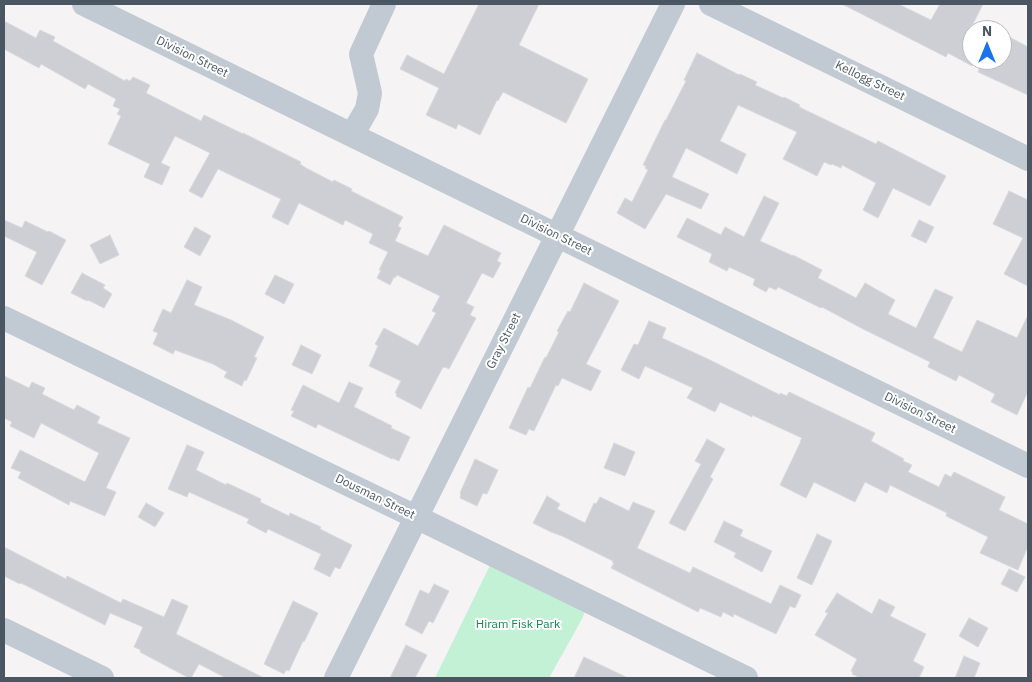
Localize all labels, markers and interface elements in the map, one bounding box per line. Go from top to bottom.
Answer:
north arrow [962,20,1012,70]
text: N [982,22,992,40]
street label: Division Street [154,33,230,81]
street label: Kellogg Street [833,58,907,104]
street label: Division Street [518,211,594,259]
street label: Gray Street [484,311,524,371]
street label: Division Street [882,389,958,437]
street label: Dousman Street [333,471,417,523]
park label: Hiram Fisk Park [476,618,560,632]

